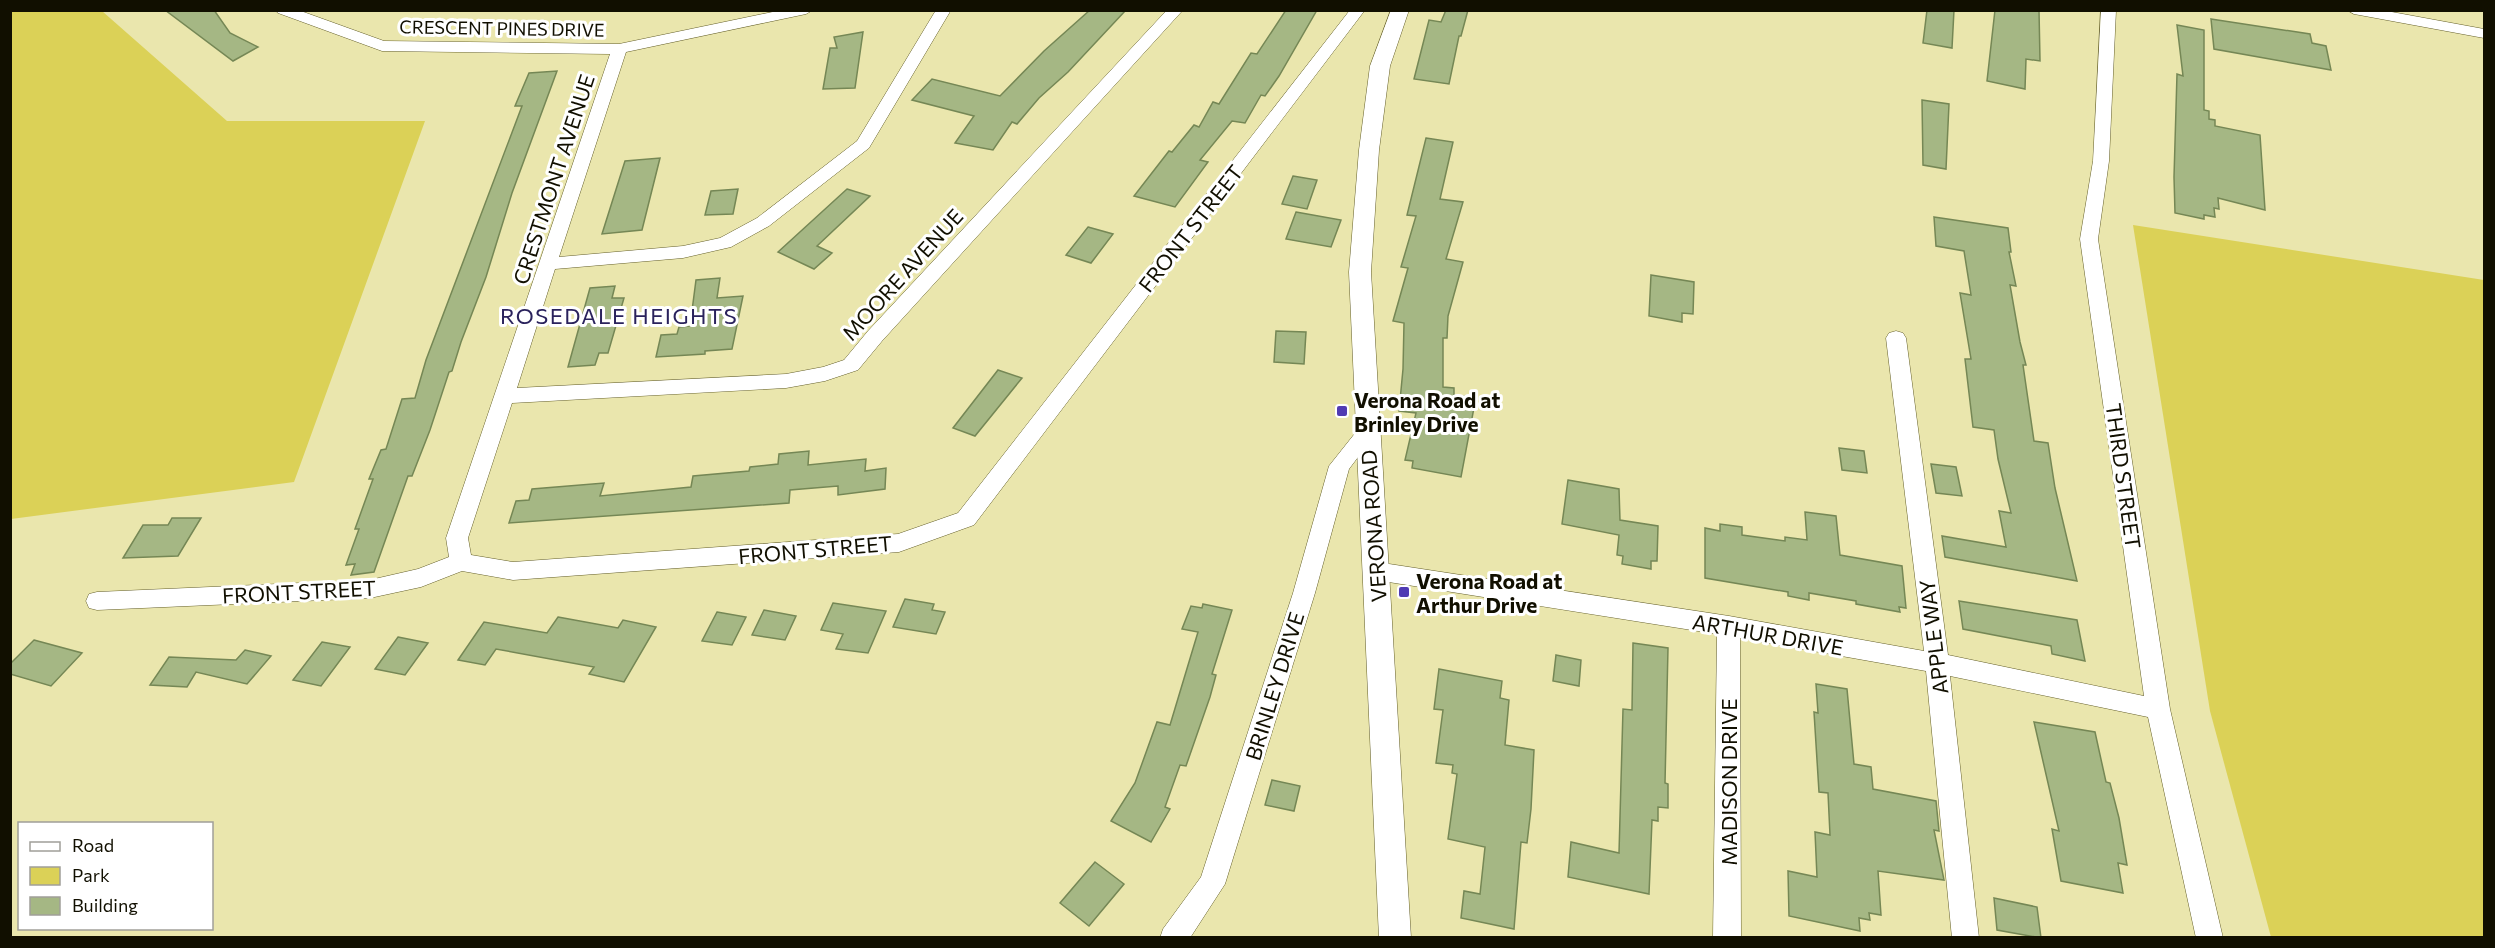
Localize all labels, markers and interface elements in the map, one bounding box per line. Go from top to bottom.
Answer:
street label: CRESCENT PINES DRIVE [399,15,605,41]
street label: CRESTMONT AVENUE [507,71,599,287]
street label: FRONT STREET [1133,160,1247,296]
street label: MOORE AVENUE [836,203,968,345]
district label: ROSEDALE HEIGHTS [500,302,738,329]
place label: Verona Road at Brinley Drive [1354,387,1500,436]
street label: THIRD STREET [2101,402,2147,550]
marker: Verona Road at Brinley Drive [1335,404,1349,418]
street label: VERONA ROAD [1355,449,1391,603]
street label: FRONT STREET [737,530,893,568]
place label: Verona Road at Arthur Drive [1416,568,1562,617]
street label: FRONT STREET [221,574,377,608]
street label: APPLE WAY [1914,578,1952,696]
marker: Verona Road at Arthur Drive [1397,585,1411,599]
street label: ARTHUR DRIVE [1690,608,1846,660]
street label: BRINLEY DRIVE [1240,609,1308,763]
street label: MADISON DRIVE [1716,698,1741,866]
legend [18,822,213,930]
text: Road [72,834,114,856]
text: Park [72,864,110,886]
text: Building [72,894,138,916]

